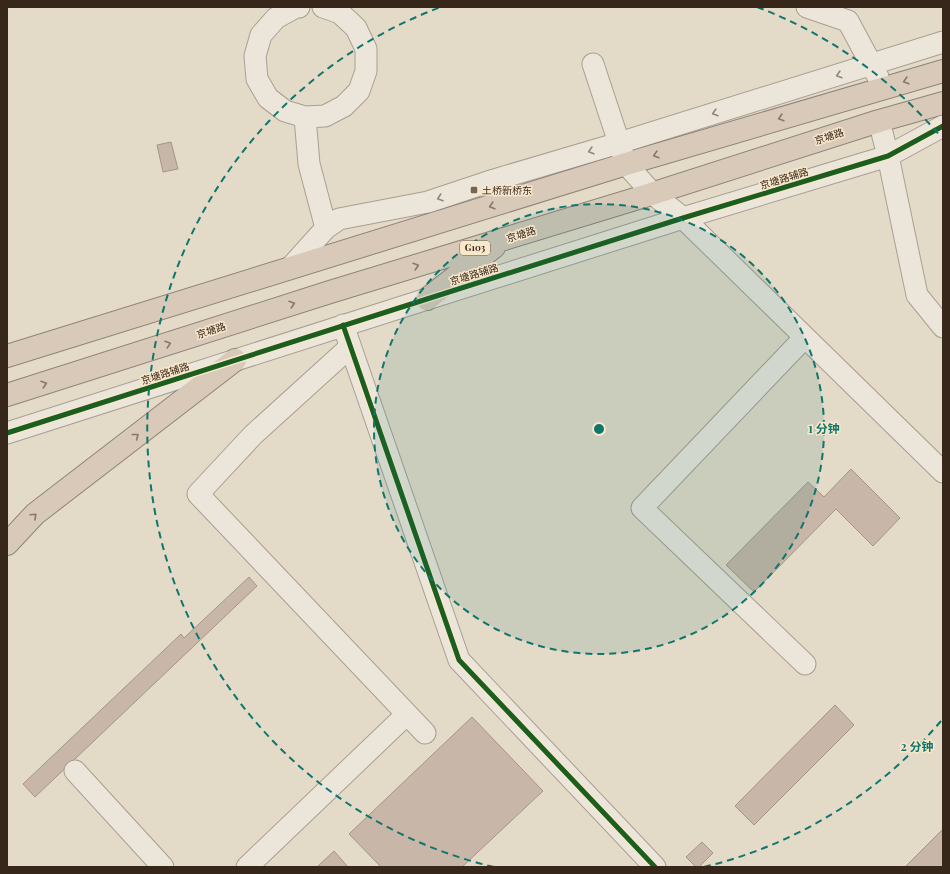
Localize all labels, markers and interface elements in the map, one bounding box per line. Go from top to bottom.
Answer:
one-way arrow [836,70,843,78]
one-way arrow [902,77,909,85]
one-way arrow [712,108,719,117]
one-way arrow [778,113,785,122]
street label: 京塘路 [813,125,845,147]
one-way arrow [587,146,594,155]
one-way arrow [653,150,660,159]
street label: 京塘路辅路 [758,164,810,192]
place label: 土桥新桥东 [482,183,532,197]
marker: 土桥新桥东 [469,185,479,195]
one-way arrow [436,193,443,202]
one-way arrow [488,201,495,209]
street label: 京塘路 [505,223,537,245]
road number: G103 [460,241,490,255]
street label: 京塘路辅路 [448,260,500,288]
one-way arrow [412,262,419,271]
one-way arrow [288,301,295,309]
street label: 京塘路 [195,319,227,341]
one-way arrow [164,340,171,349]
street label: 京塘路辅路 [139,359,191,387]
one-way arrow [40,380,47,388]
text: 1 分钟 [808,420,840,436]
centre of rings [592,422,606,436]
one-way arrow [132,434,139,441]
one-way arrow [29,513,37,521]
text: 2 分钟 [901,738,933,754]

